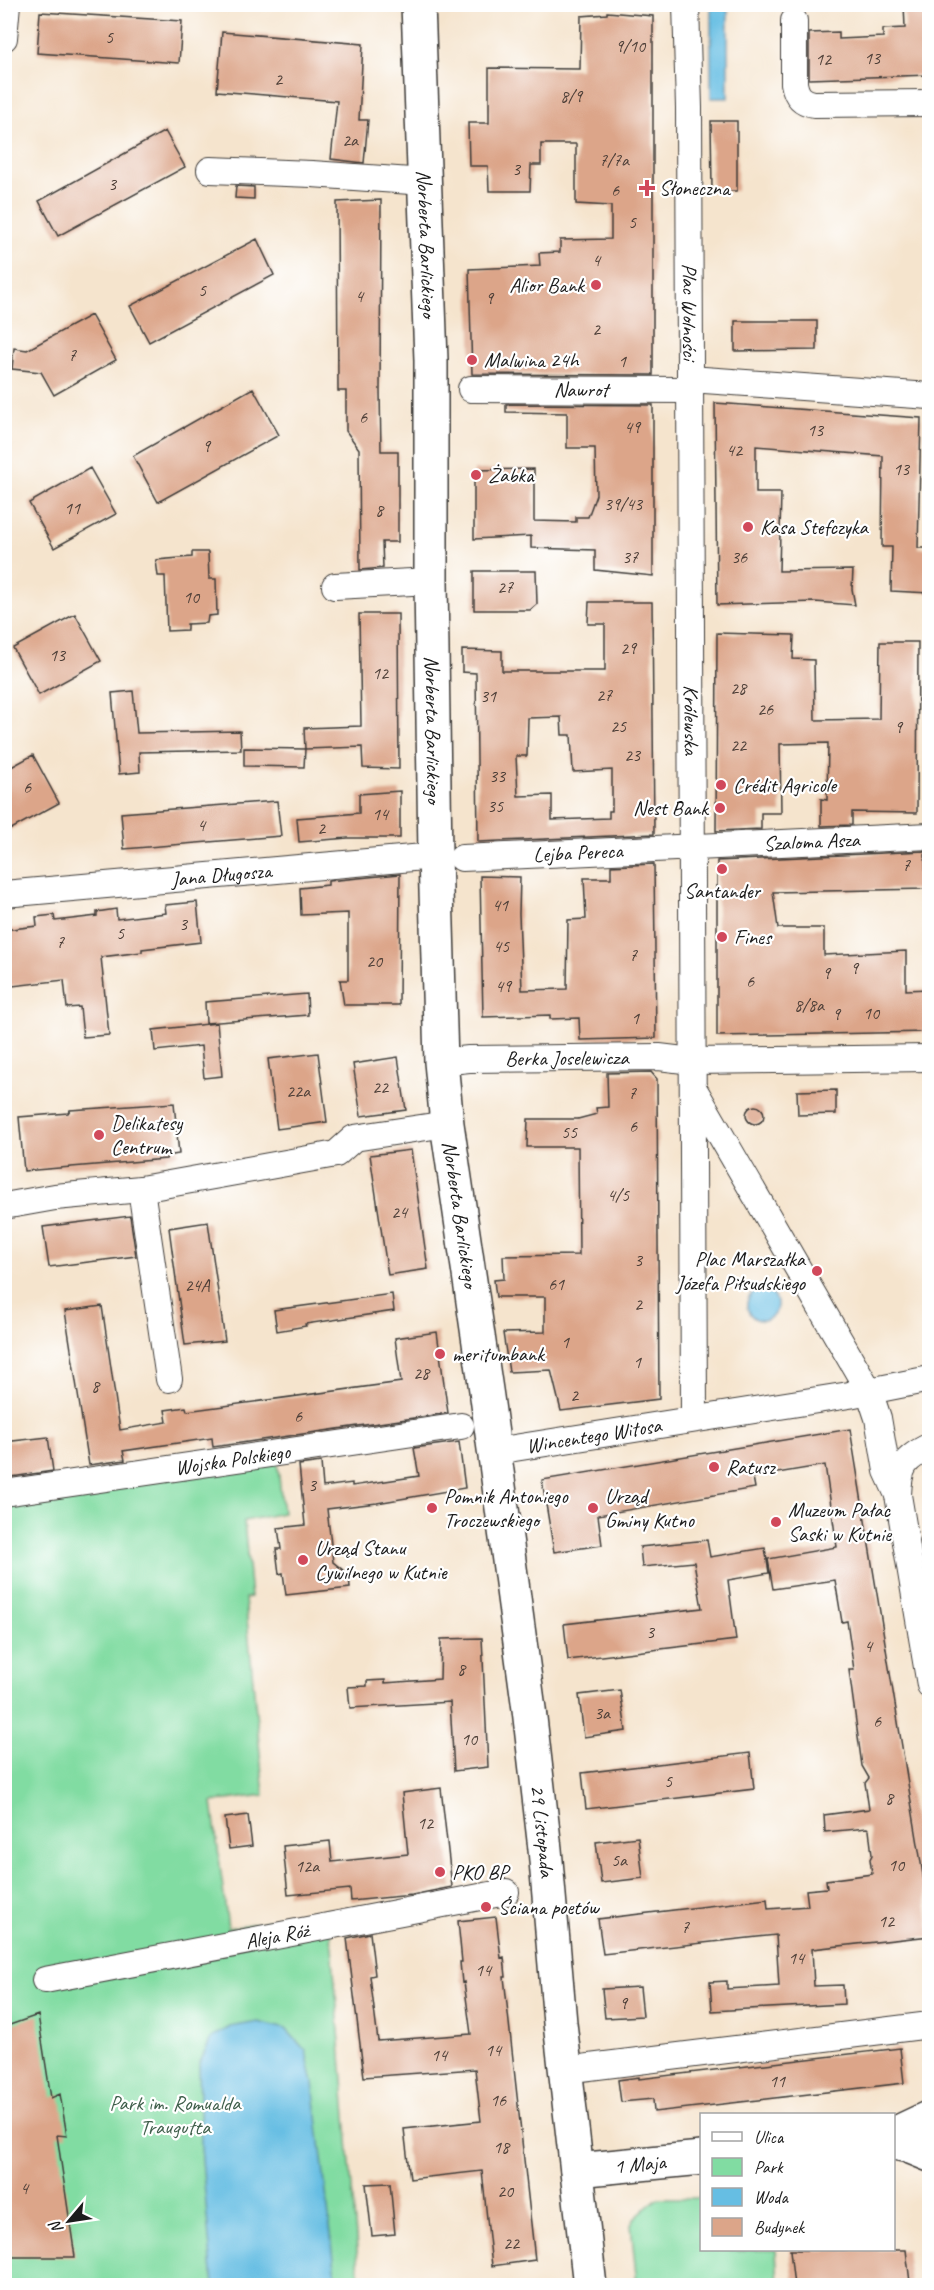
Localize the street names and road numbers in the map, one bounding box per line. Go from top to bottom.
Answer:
street label: Norberta Barlickiego [411,170,443,321]
street label: Plac Wolności [677,264,703,363]
street label: Nawrot [554,376,611,403]
street label: Norberta Barlickiego [419,656,447,806]
street label: Królewska [678,685,704,757]
street label: Szaloma Asza [763,826,862,857]
street label: Lejba Pereca [533,837,625,868]
street label: Jana Długosza [169,857,275,892]
street label: Berka Joselewicza [505,1044,630,1072]
street label: Norberta Barlickiego [437,1139,484,1292]
street label: Wincentego Witosa [524,1412,665,1459]
street label: Wojska Polskiego [173,1438,293,1481]
street label: 29 Listopada [525,1783,561,1880]
street label: Aleja Róż [243,1917,313,1955]
street label: 1 Maja [613,2148,668,2179]

